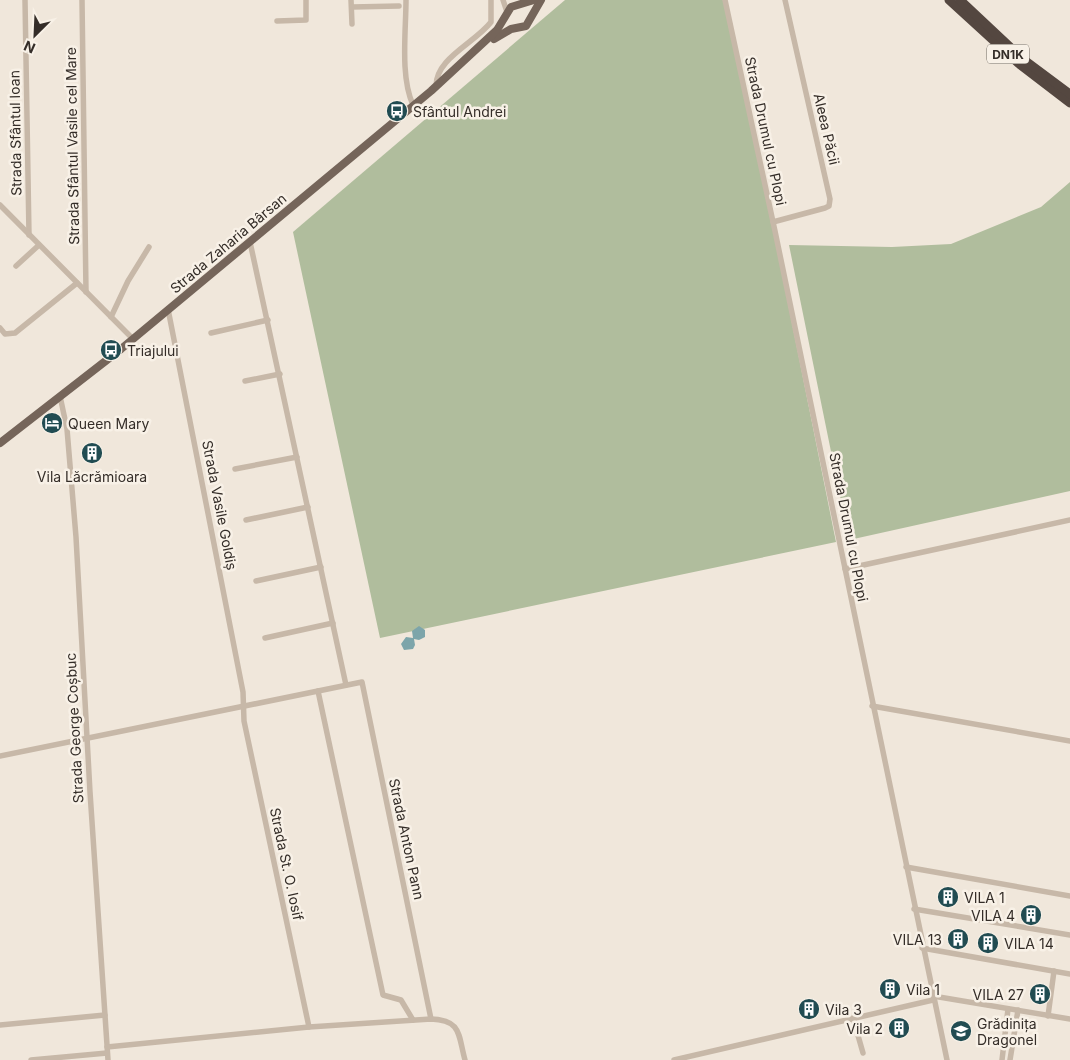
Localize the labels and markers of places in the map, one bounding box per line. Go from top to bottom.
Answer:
bus stop icon: Sfântul Andrei [385,99,409,123]
place label: Sfântul Andrei [413,103,506,120]
bus stop icon: Triajului [99,338,123,362]
place label: Triajului [127,342,179,359]
hotel icon: Queen Mary [40,411,64,435]
place label: Queen Mary [68,415,150,432]
building icon: Vila Lăcrămioara [80,441,104,465]
place label: Vila Lăcrămioara [37,468,147,485]
building icon: VILA 1 [936,885,960,909]
place label: VILA 1 [964,889,1005,906]
building icon: VILA 4 [1019,903,1043,927]
place label: VILA 4 [971,907,1015,924]
building icon: VILA 13 [946,927,970,951]
place label: VILA 13 [893,931,942,948]
building icon: VILA 14 [976,931,1000,955]
place label: VILA 14 [1004,935,1054,952]
building icon: Vila 1 [878,977,902,1001]
place label: Vila 1 [906,981,940,998]
building icon: VILA 27 [1028,982,1052,1006]
place label: VILA 27 [973,986,1024,1003]
building icon: Vila 3 [797,997,821,1021]
place label: Vila 3 [825,1001,862,1018]
place label: Grădinița Dragonel [977,1015,1037,1048]
building icon: Vila 2 [887,1016,911,1040]
school or university icon: Grădinița Dragonel [949,1019,973,1043]
place label: Vila 2 [846,1020,883,1037]

